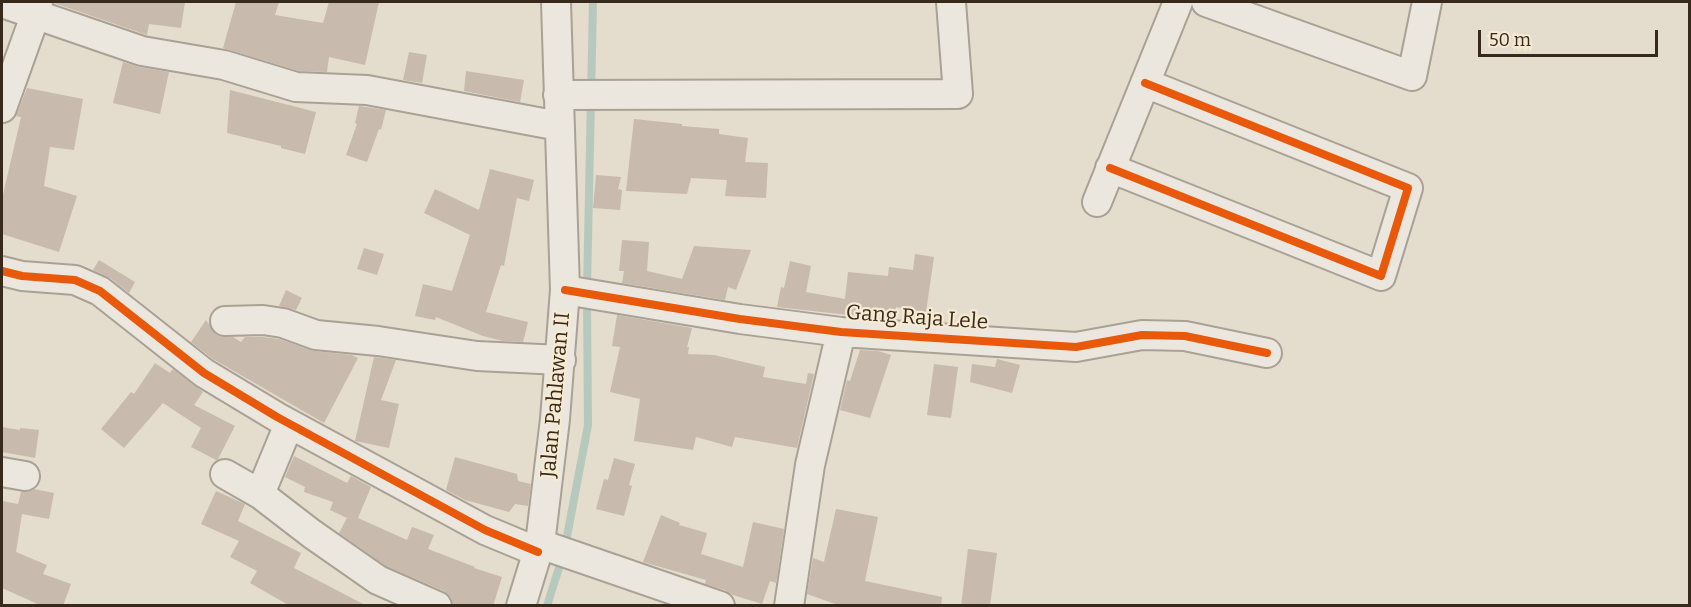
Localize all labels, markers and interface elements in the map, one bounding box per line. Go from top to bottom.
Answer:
scale bar [1481,18,1661,56]
text: 50 m [1489,29,1531,51]
street label: Gang Raja Lele [845,300,989,336]
street label: Jalan Pahlawan II [536,311,576,479]

